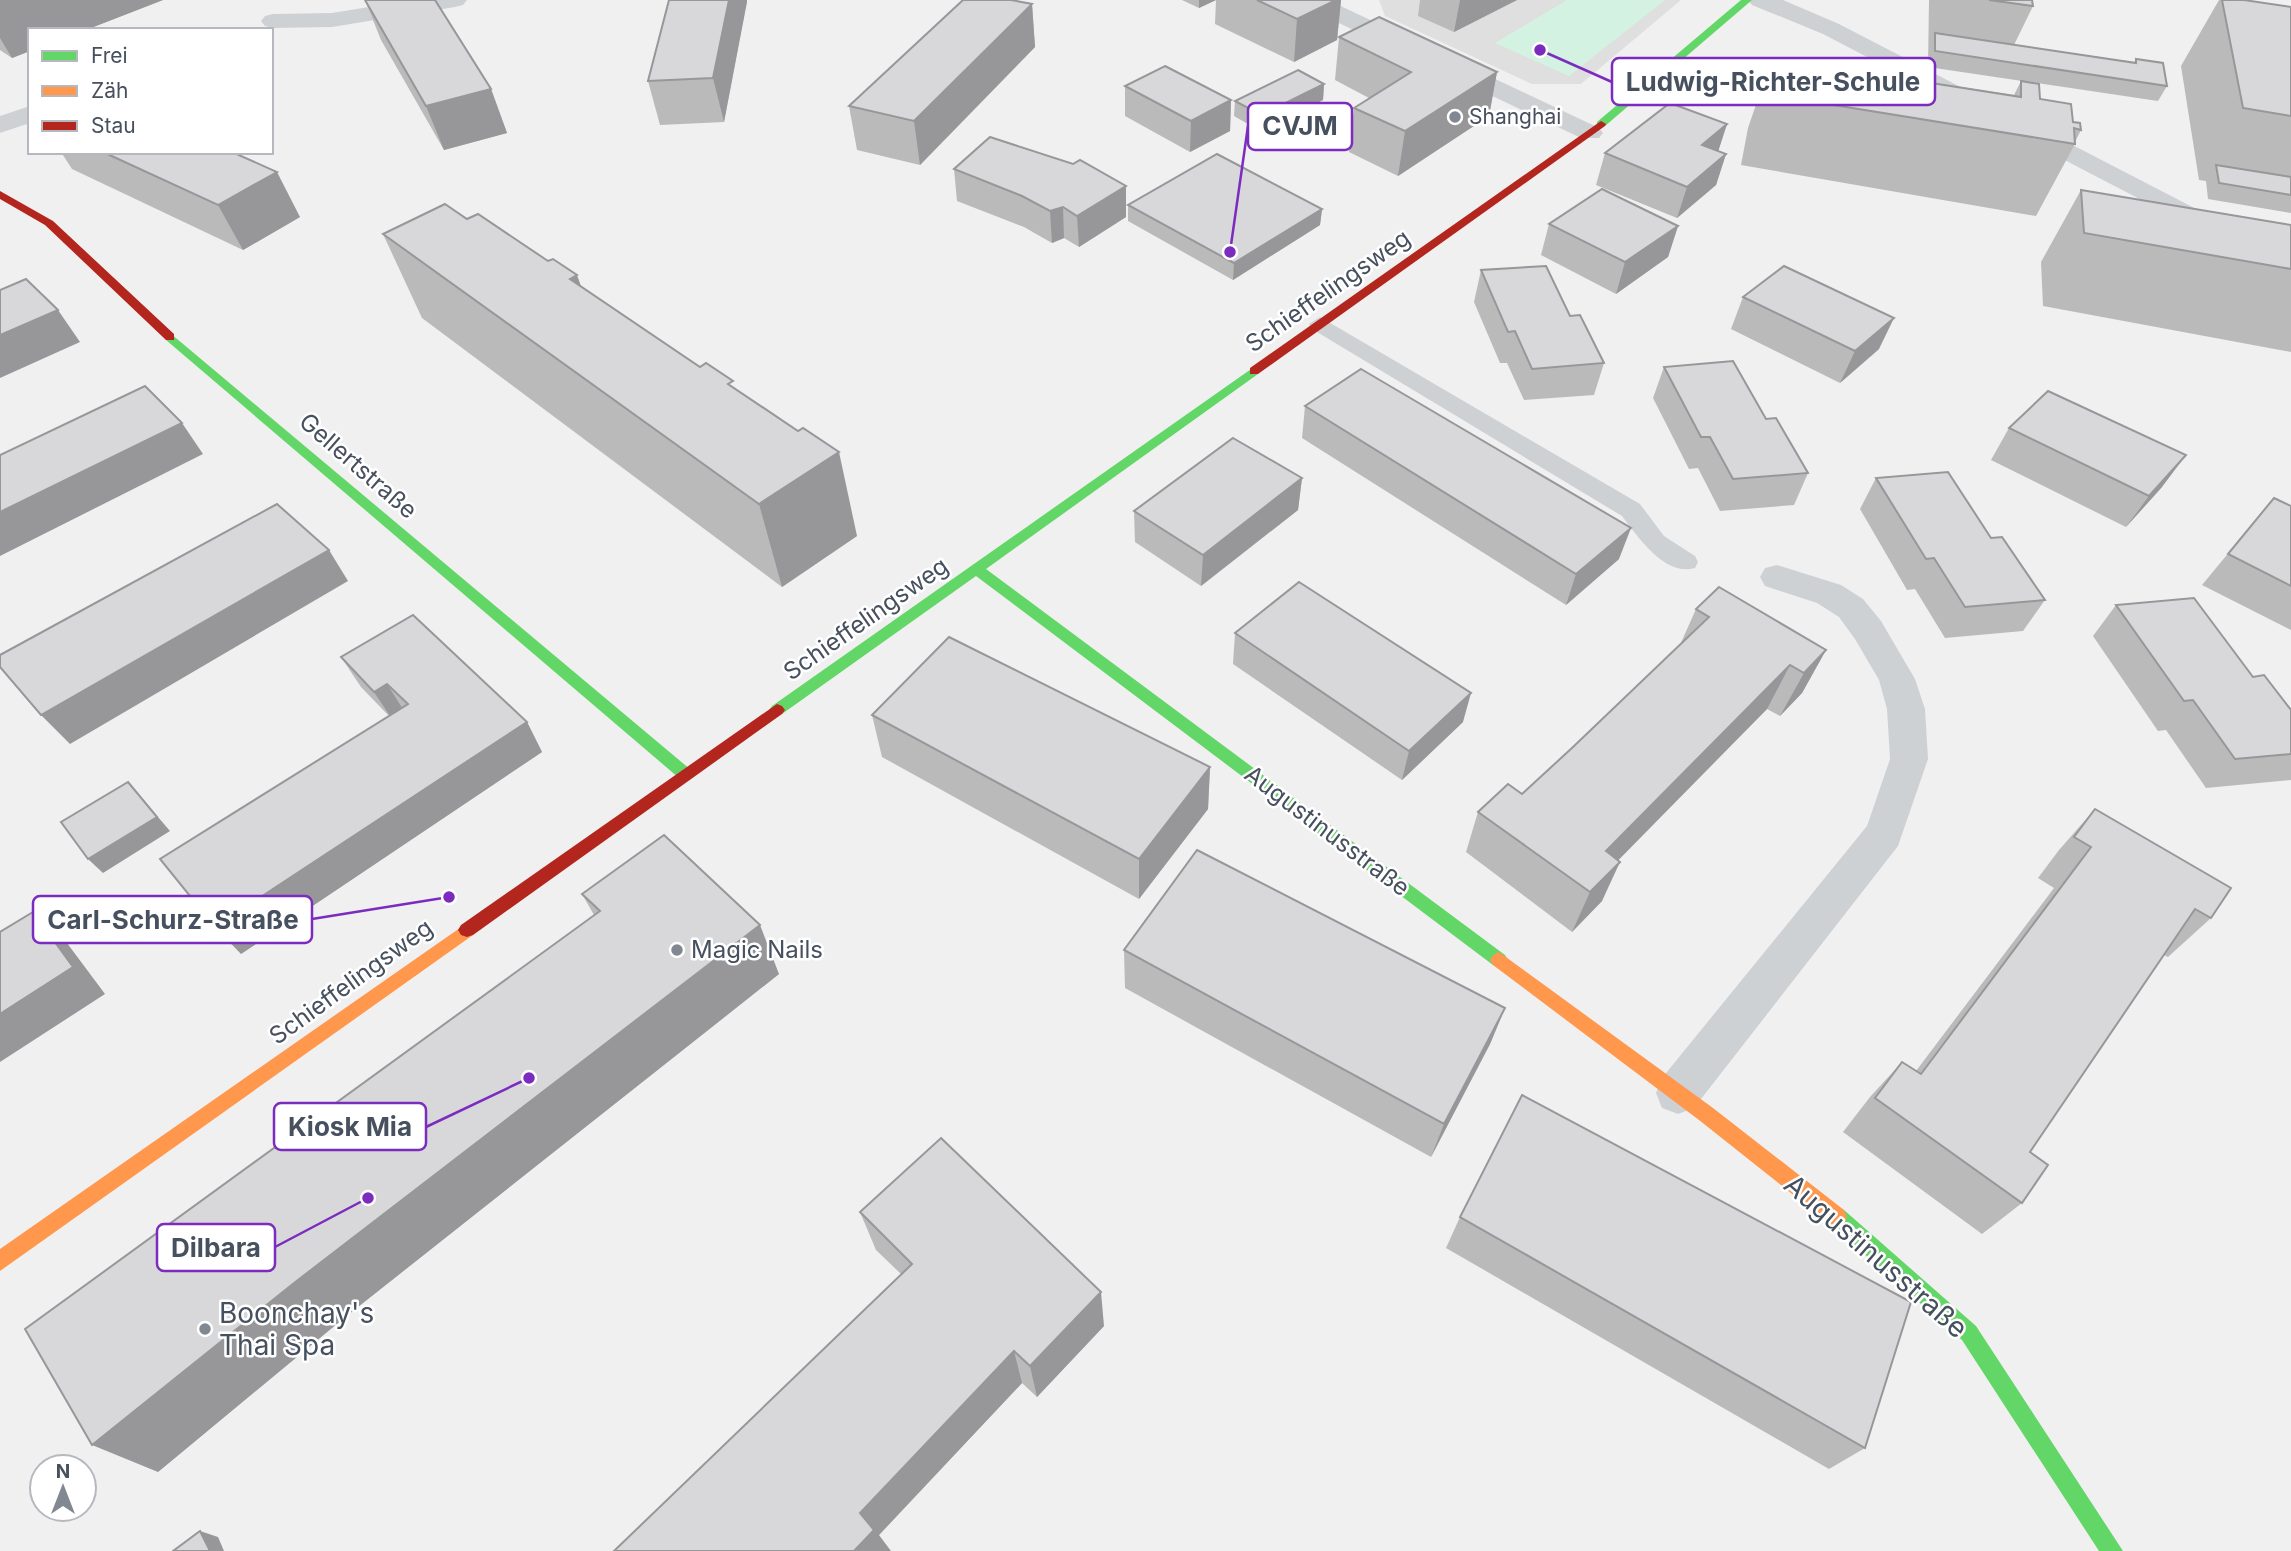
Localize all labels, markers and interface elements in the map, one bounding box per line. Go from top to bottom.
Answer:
legend [28,28,273,154]
text: Frei [91,43,128,68]
callout: Ludwig-Richter-Schule [1612,58,1935,105]
text: Ludwig-Richter-Schule [1626,66,1920,97]
text: Zäh [91,78,128,103]
callout: CVJM [1248,103,1352,150]
place label: Shanghai [1469,104,1561,129]
marker: Shanghai [1447,109,1463,125]
text: CVJM [1262,110,1338,141]
text: Stau [91,113,136,138]
street label: Schieffelingsweg [1240,223,1416,358]
street label: Gellertstraße [294,407,423,525]
street label: Schieffelingsweg [778,551,954,686]
street label: Augustinusstraße [1239,759,1415,902]
callout: Carl-Schurz-Straße [33,896,312,943]
text: Carl-Schurz-Straße [47,904,299,935]
street label: Schieffelingsweg [264,913,438,1050]
place label: Magic Nails [691,935,823,964]
marker: Magic Nails [669,942,685,958]
callout: Kiosk Mia [274,1103,426,1150]
text: Kiosk Mia [288,1111,412,1142]
street label: Augustinusstraße [1777,1167,1975,1345]
callout: Dilbara [157,1224,275,1271]
text: Dilbara [171,1232,261,1263]
place label: Boonchay's Thai Spa [219,1296,374,1362]
marker: Boonchay's Thai Spa [197,1321,213,1337]
north arrow [28,1453,98,1523]
text: N [56,1460,70,1483]

